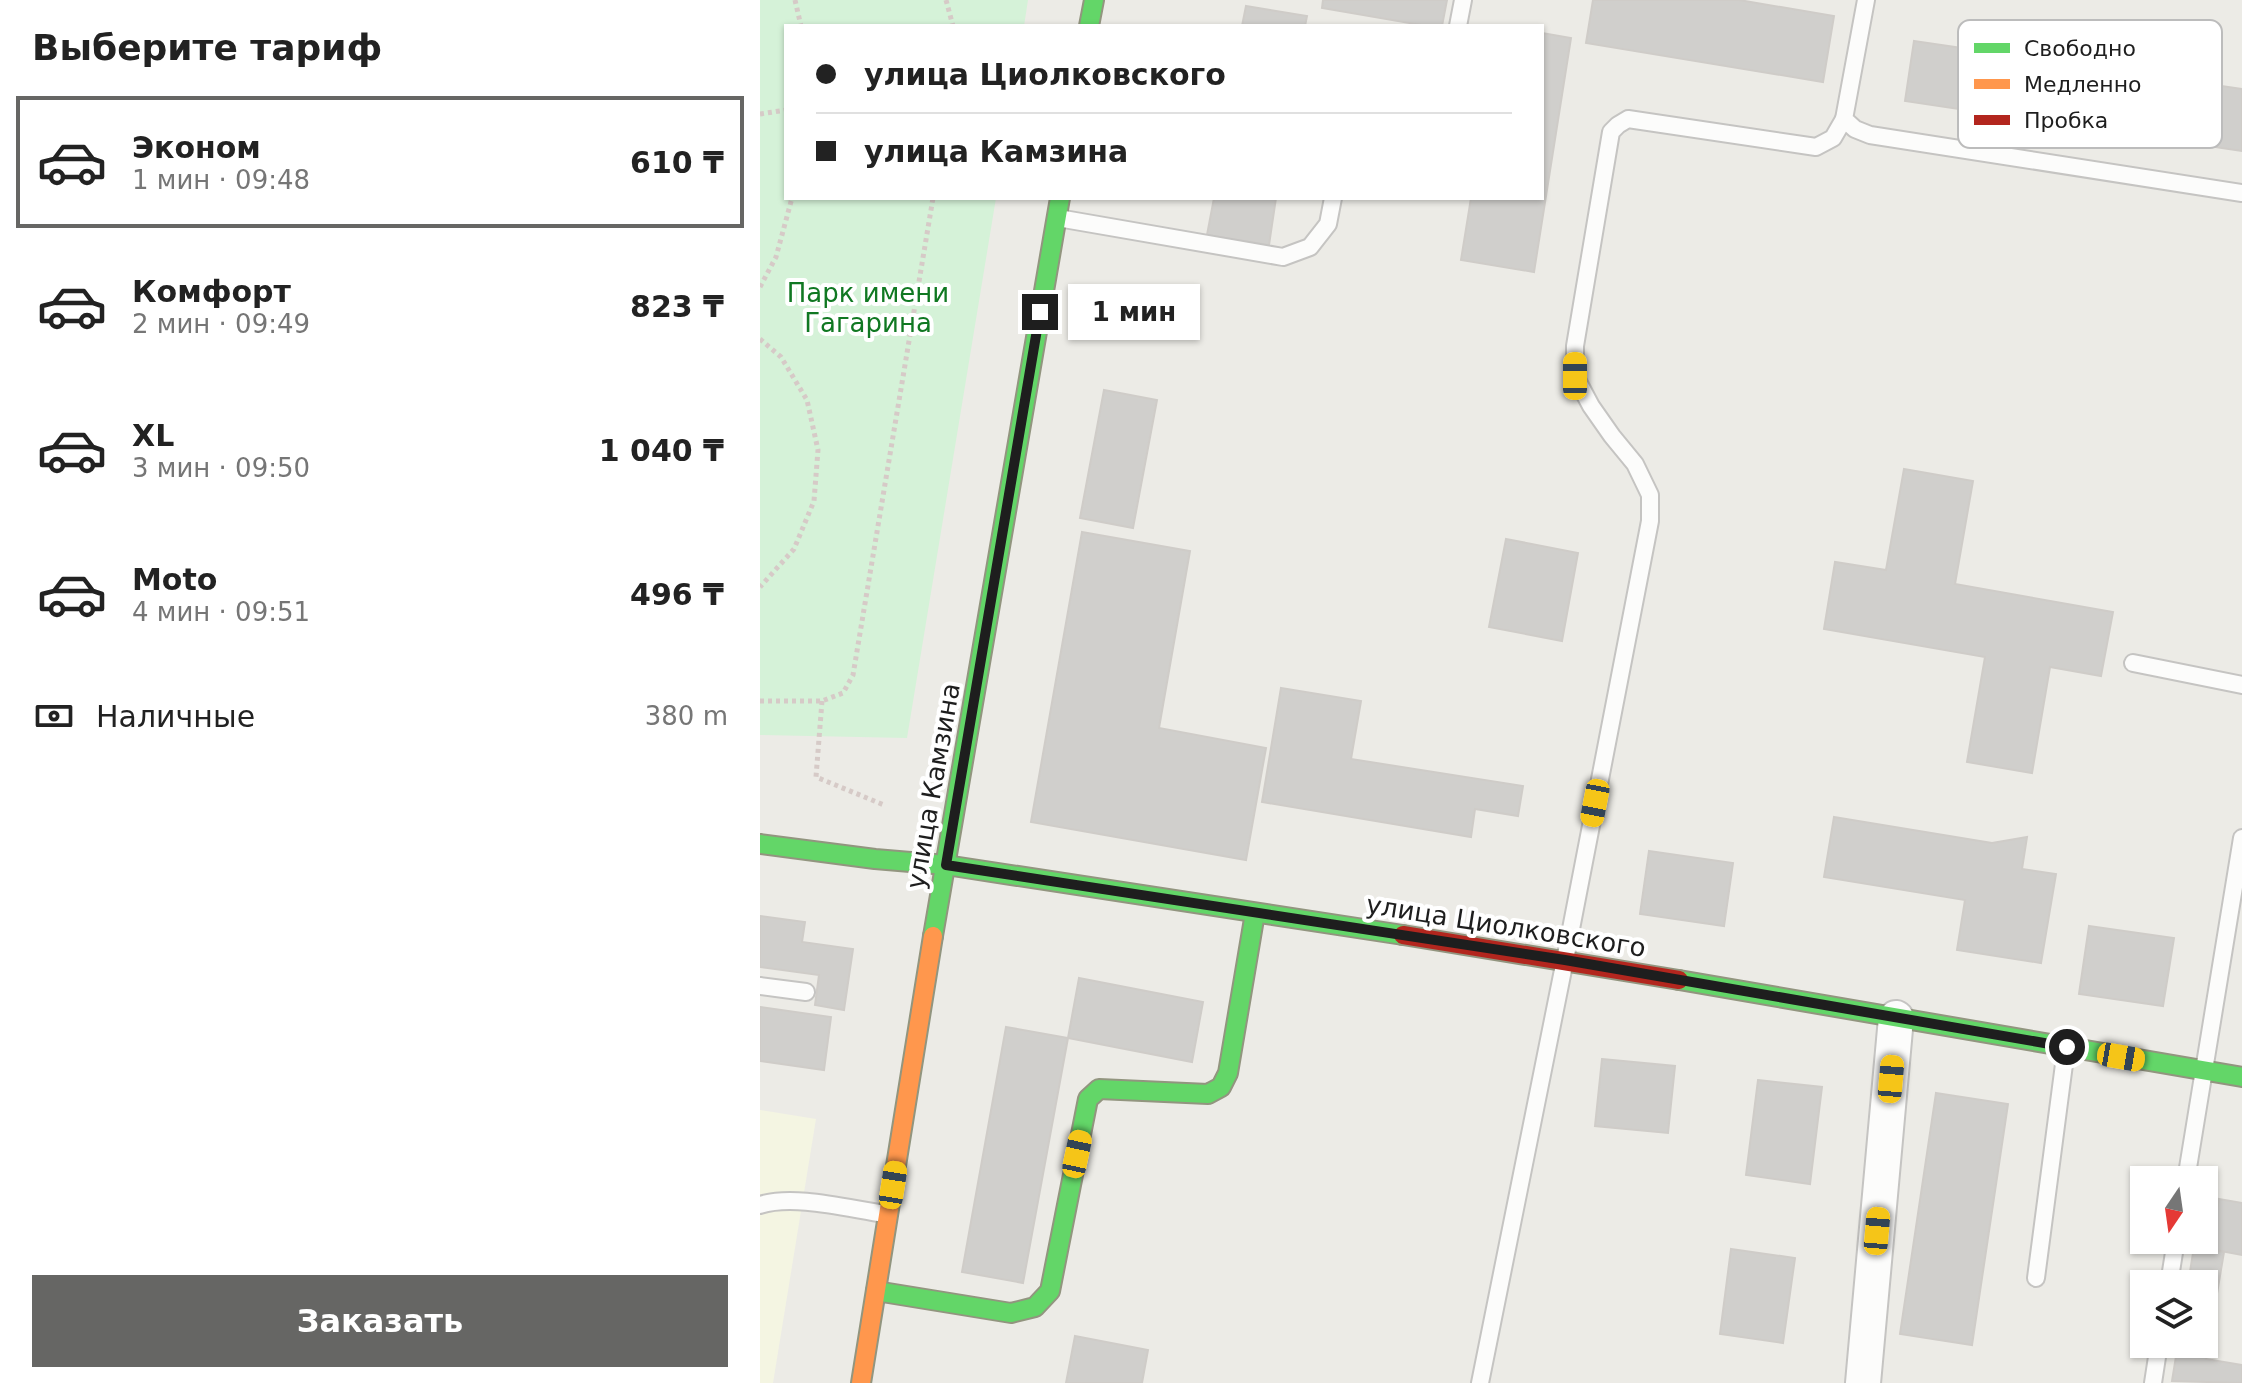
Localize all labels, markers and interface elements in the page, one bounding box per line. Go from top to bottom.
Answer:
legend [1958,20,2222,148]
text: Выберите тариф [32,27,382,68]
text: Свободно [2024,36,2136,61]
text: улица Циолковского [864,57,1226,92]
text: Медленно [2024,72,2142,97]
text: Пробка [2024,108,2108,133]
icon: car [36,126,108,198]
text: Эконом [132,130,261,165]
text: улица Камзина [864,134,1128,169]
text: 610 ₸ [630,145,724,180]
text: 1 мин · 09:48 [132,165,310,195]
icon: car [36,270,108,342]
text: Комфорт [132,274,291,309]
park label: Парк имени Гагарина [787,278,949,338]
callout: 1 мин [1068,284,1200,340]
text: 823 ₸ [630,289,724,324]
route end [1022,294,1058,330]
text: 1 мин [1092,297,1176,327]
text: 2 мин · 09:49 [132,309,310,339]
car [1563,352,1587,400]
icon: car [36,414,108,486]
text: XL [132,418,174,453]
text: 1 040 ₸ [599,433,724,468]
text: 3 мин · 09:50 [132,453,310,483]
icon: car [36,558,108,630]
text: Moto [132,562,217,597]
text: 496 ₸ [630,577,724,612]
text: 4 мин · 09:51 [132,597,310,627]
street label: улица Камзина [900,681,966,891]
icon: cash [32,694,76,738]
text: Наличные [96,699,255,734]
text: 380 m [645,701,728,731]
car [1579,777,1611,829]
street label: улица Циолковского [1364,889,1648,963]
route start [2049,1029,2085,1065]
car [2095,1041,2147,1073]
car [1877,1054,1905,1104]
car [1060,1128,1094,1180]
car [877,1159,909,1211]
north arrow [2130,1166,2218,1254]
map controls [2130,1166,2218,1358]
car [1863,1206,1891,1256]
button: layers [2130,1270,2218,1358]
button: Заказать [32,1275,728,1367]

